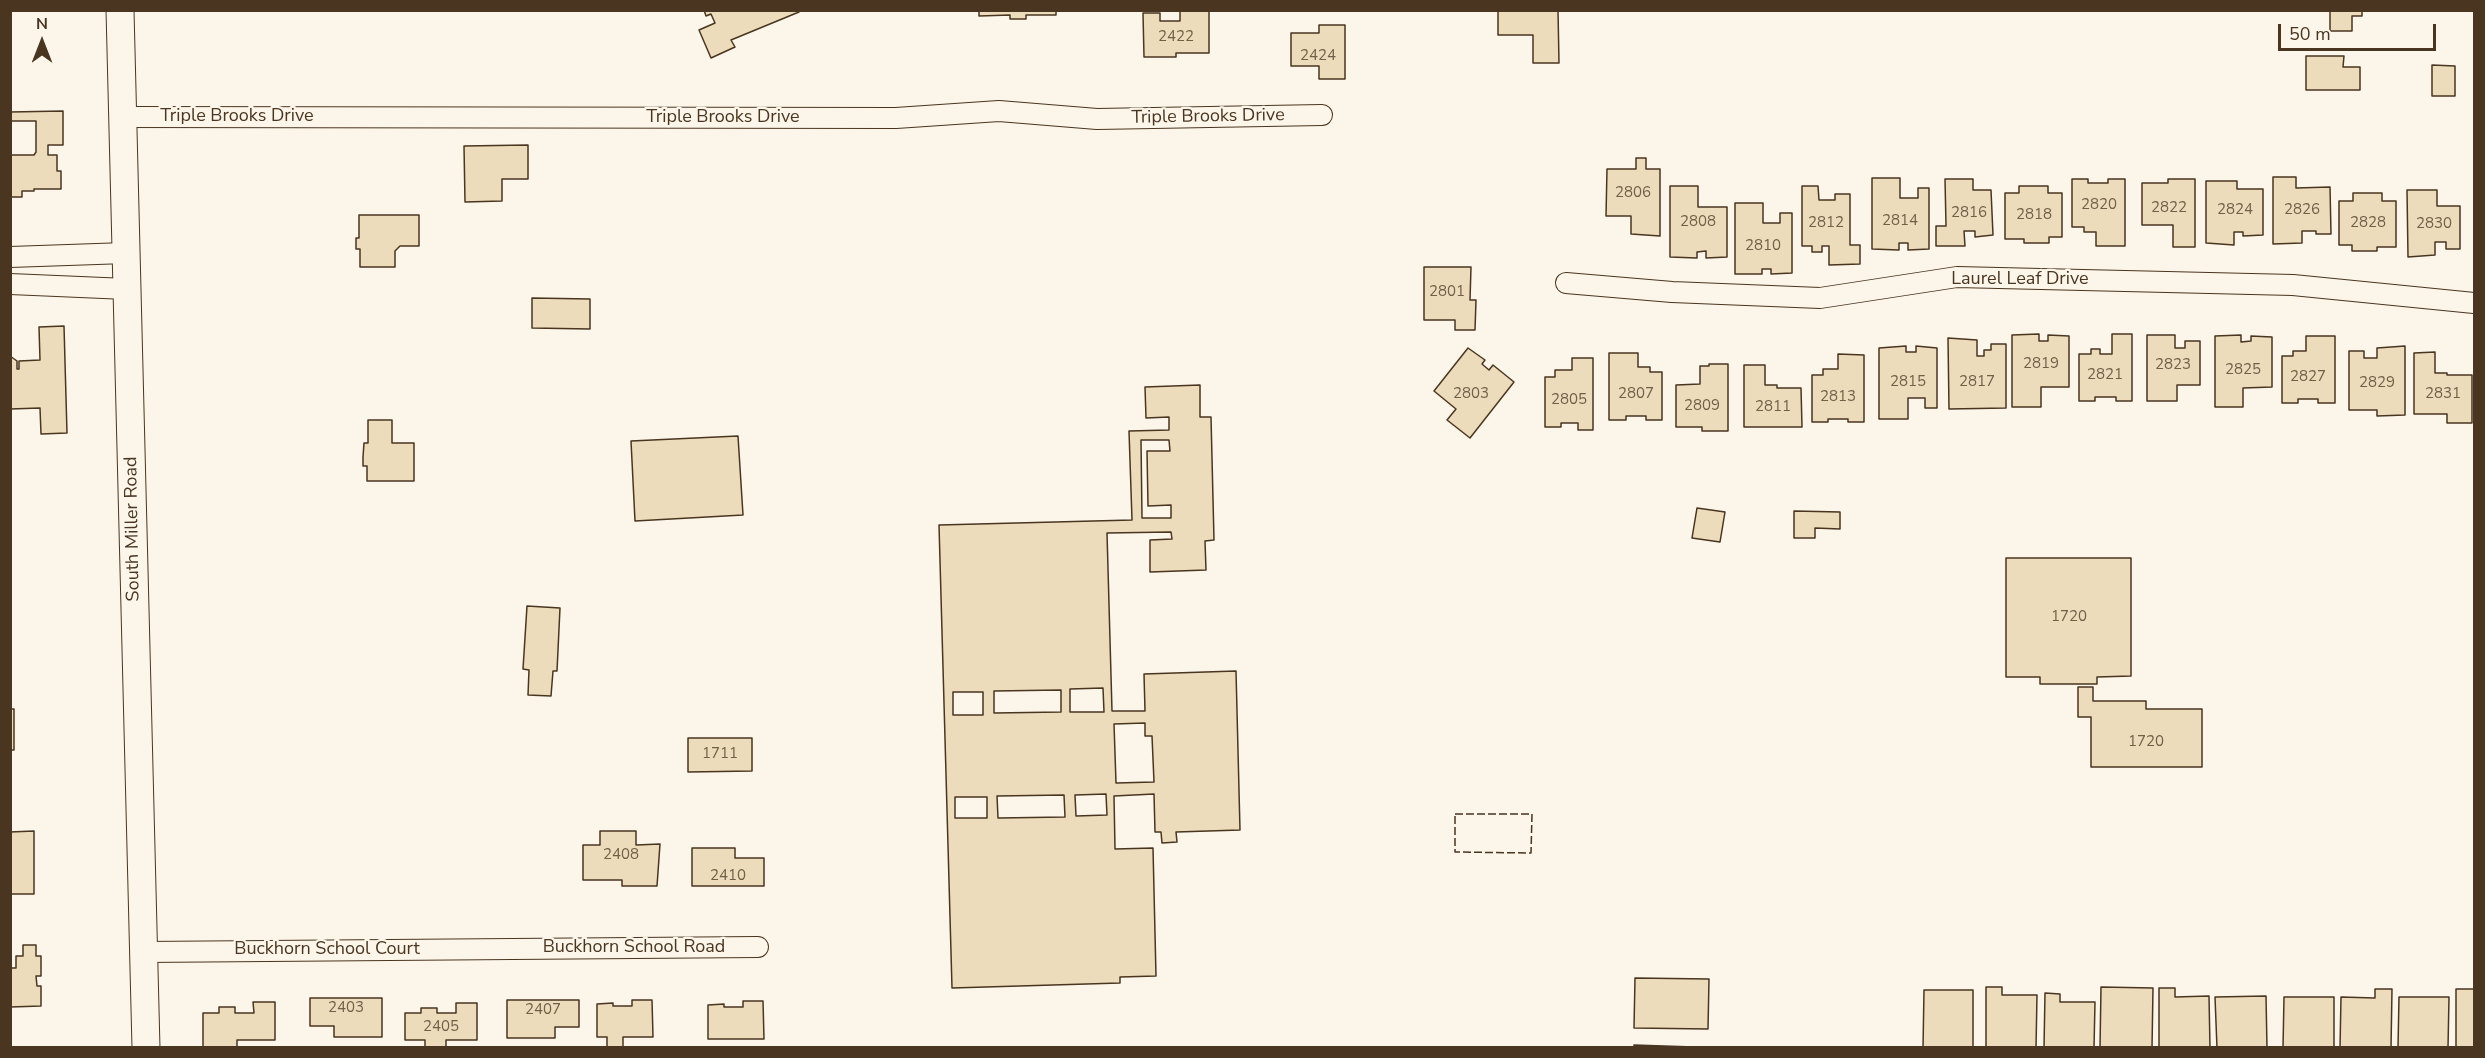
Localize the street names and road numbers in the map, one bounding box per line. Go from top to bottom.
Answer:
street label: Triple Brooks Drive [1131,105,1285,129]
street label: Triple Brooks Drive [160,106,314,128]
street label: Triple Brooks Drive [646,107,800,129]
street label: Laurel Leaf Drive [1951,269,2089,291]
street label: South Miller Road [121,456,145,602]
street label: Buckhorn School Road [543,937,725,959]
street label: Buckhorn School Court [234,939,420,961]

